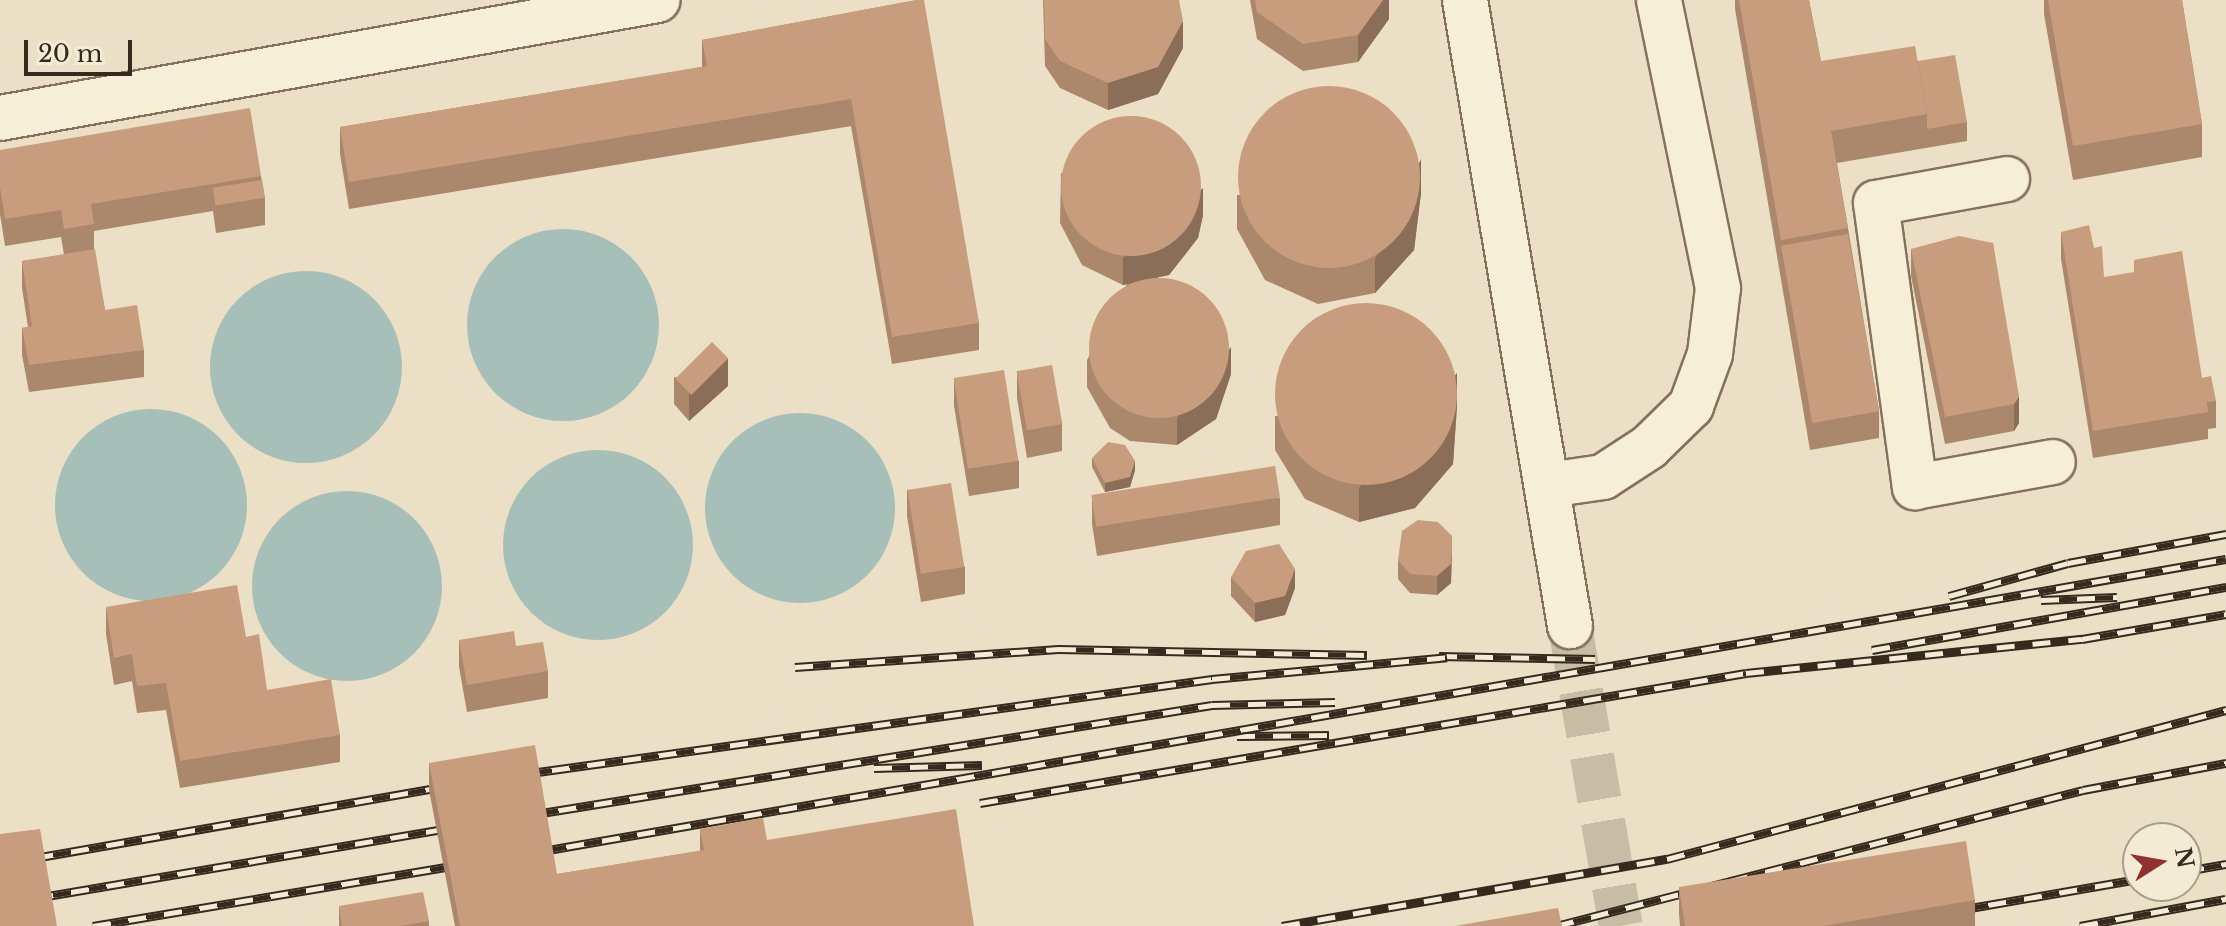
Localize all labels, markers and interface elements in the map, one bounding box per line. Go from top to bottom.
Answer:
scale bar [28,24,136,74]
text: 20 m [38,39,103,68]
north arrow [2122,822,2202,902]
text: N [2169,845,2199,870]

